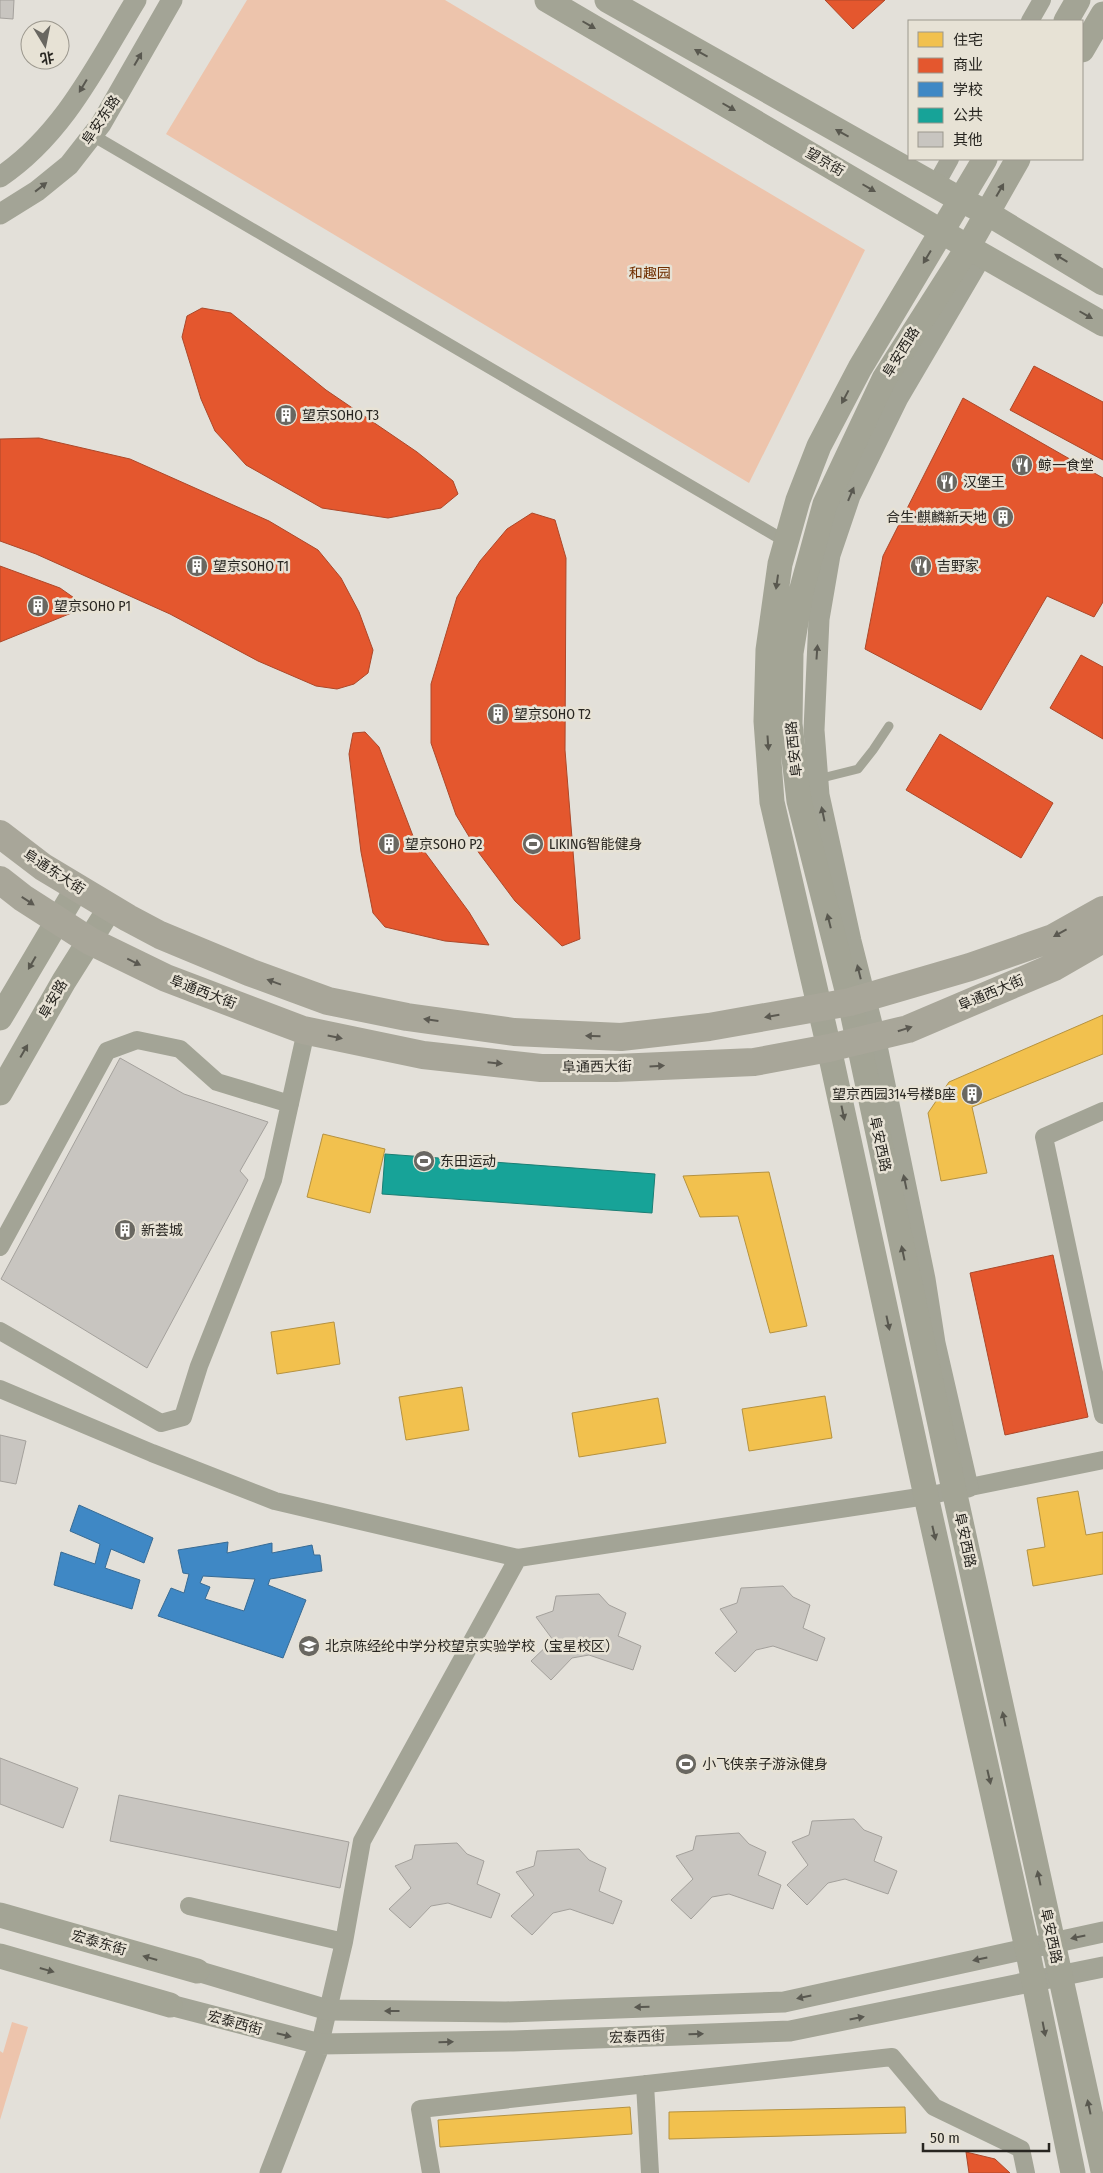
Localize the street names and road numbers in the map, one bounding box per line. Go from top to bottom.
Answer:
street label: 阜安东路 [78,92,124,148]
street label: 望京街 [803,144,847,180]
street label: 阜安西路 [879,324,923,380]
street label: 阜安西路 [783,720,805,778]
street label: 阜通东大街 [20,846,88,898]
street label: 阜通西大街 [167,972,239,1012]
street label: 阜通西大街 [955,972,1027,1014]
street label: 阜安路 [35,977,71,1021]
street label: 阜通西大街 [562,1058,632,1076]
street label: 阜安西路 [866,1115,894,1173]
street label: 阜安西路 [951,1511,979,1569]
street label: 阜安西路 [1037,1907,1065,1965]
street label: 宏泰东街 [70,1927,128,1959]
street label: 宏泰西街 [206,2008,264,2038]
street label: 宏泰西街 [609,2028,665,2046]

